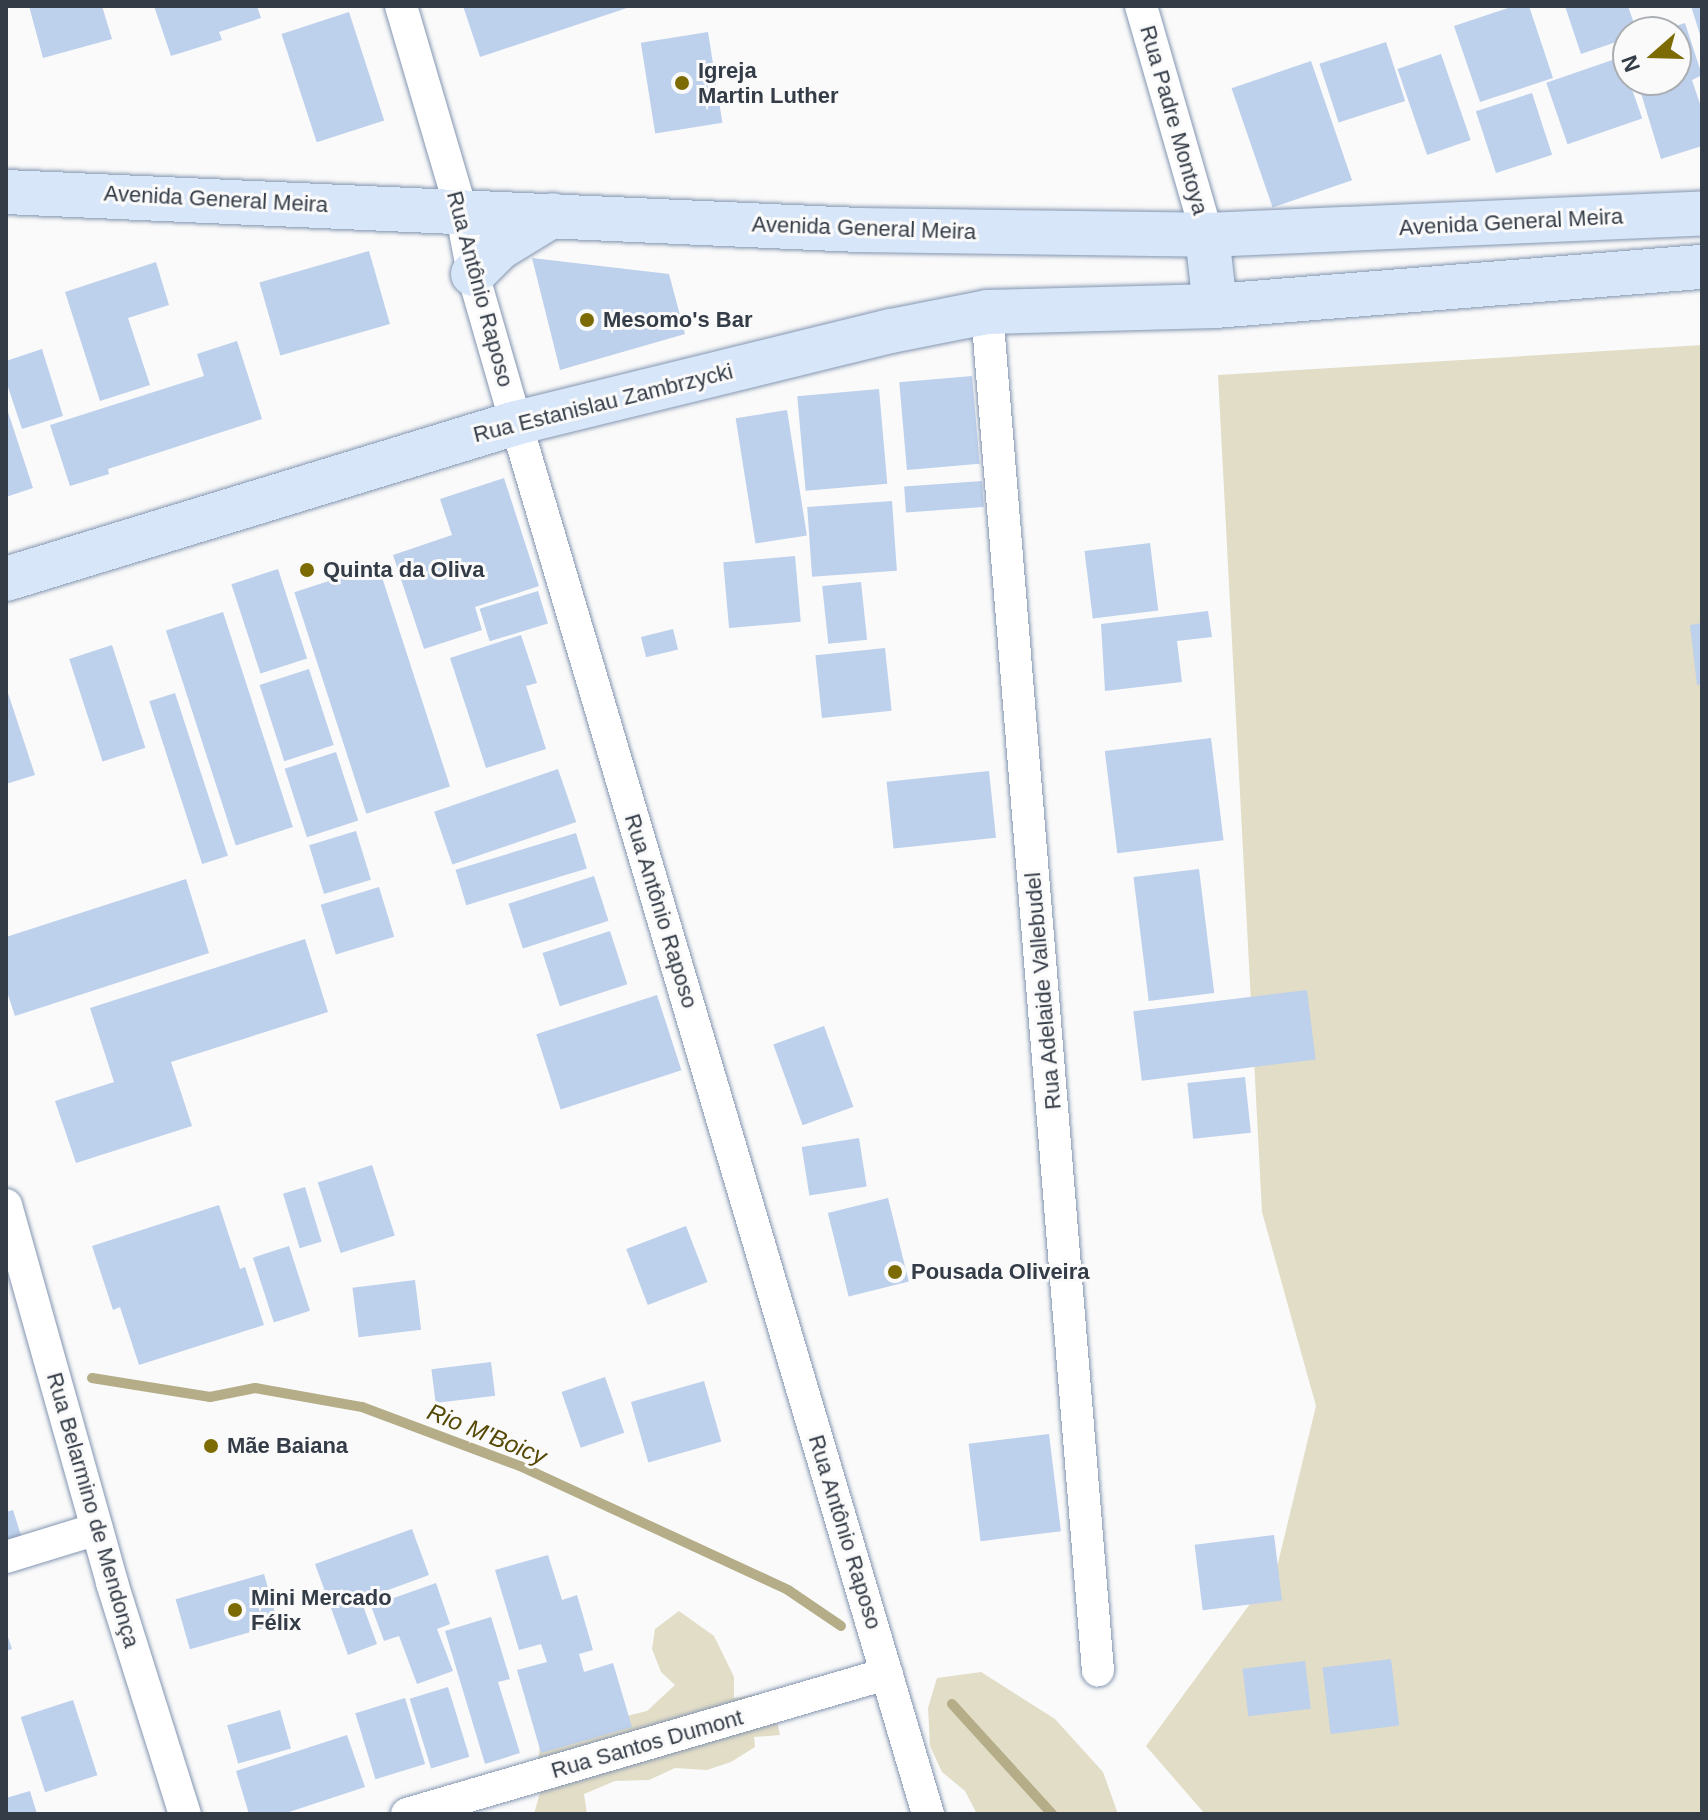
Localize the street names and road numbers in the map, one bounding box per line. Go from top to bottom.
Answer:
street label: Rua Padre Montoya [1134,22,1214,218]
street label: Avenida General Meira [103,180,329,218]
street label: Rua Antônio Raposo [441,188,519,390]
street label: Avenida General Meira [1398,203,1624,241]
street label: Avenida General Meira [751,211,977,245]
street label: Rua Estanislau Zambrzycki [470,358,736,448]
street label: Rua Antônio Raposo [619,810,703,1012]
street label: Rua Adelaide Vallebudel [1019,871,1067,1111]
street label: Rua Belarmino de Mendonça [41,1369,145,1651]
street label: Rua Antônio Raposo [803,1431,887,1633]
street label: Rua Santos Dumont [548,1704,746,1784]

